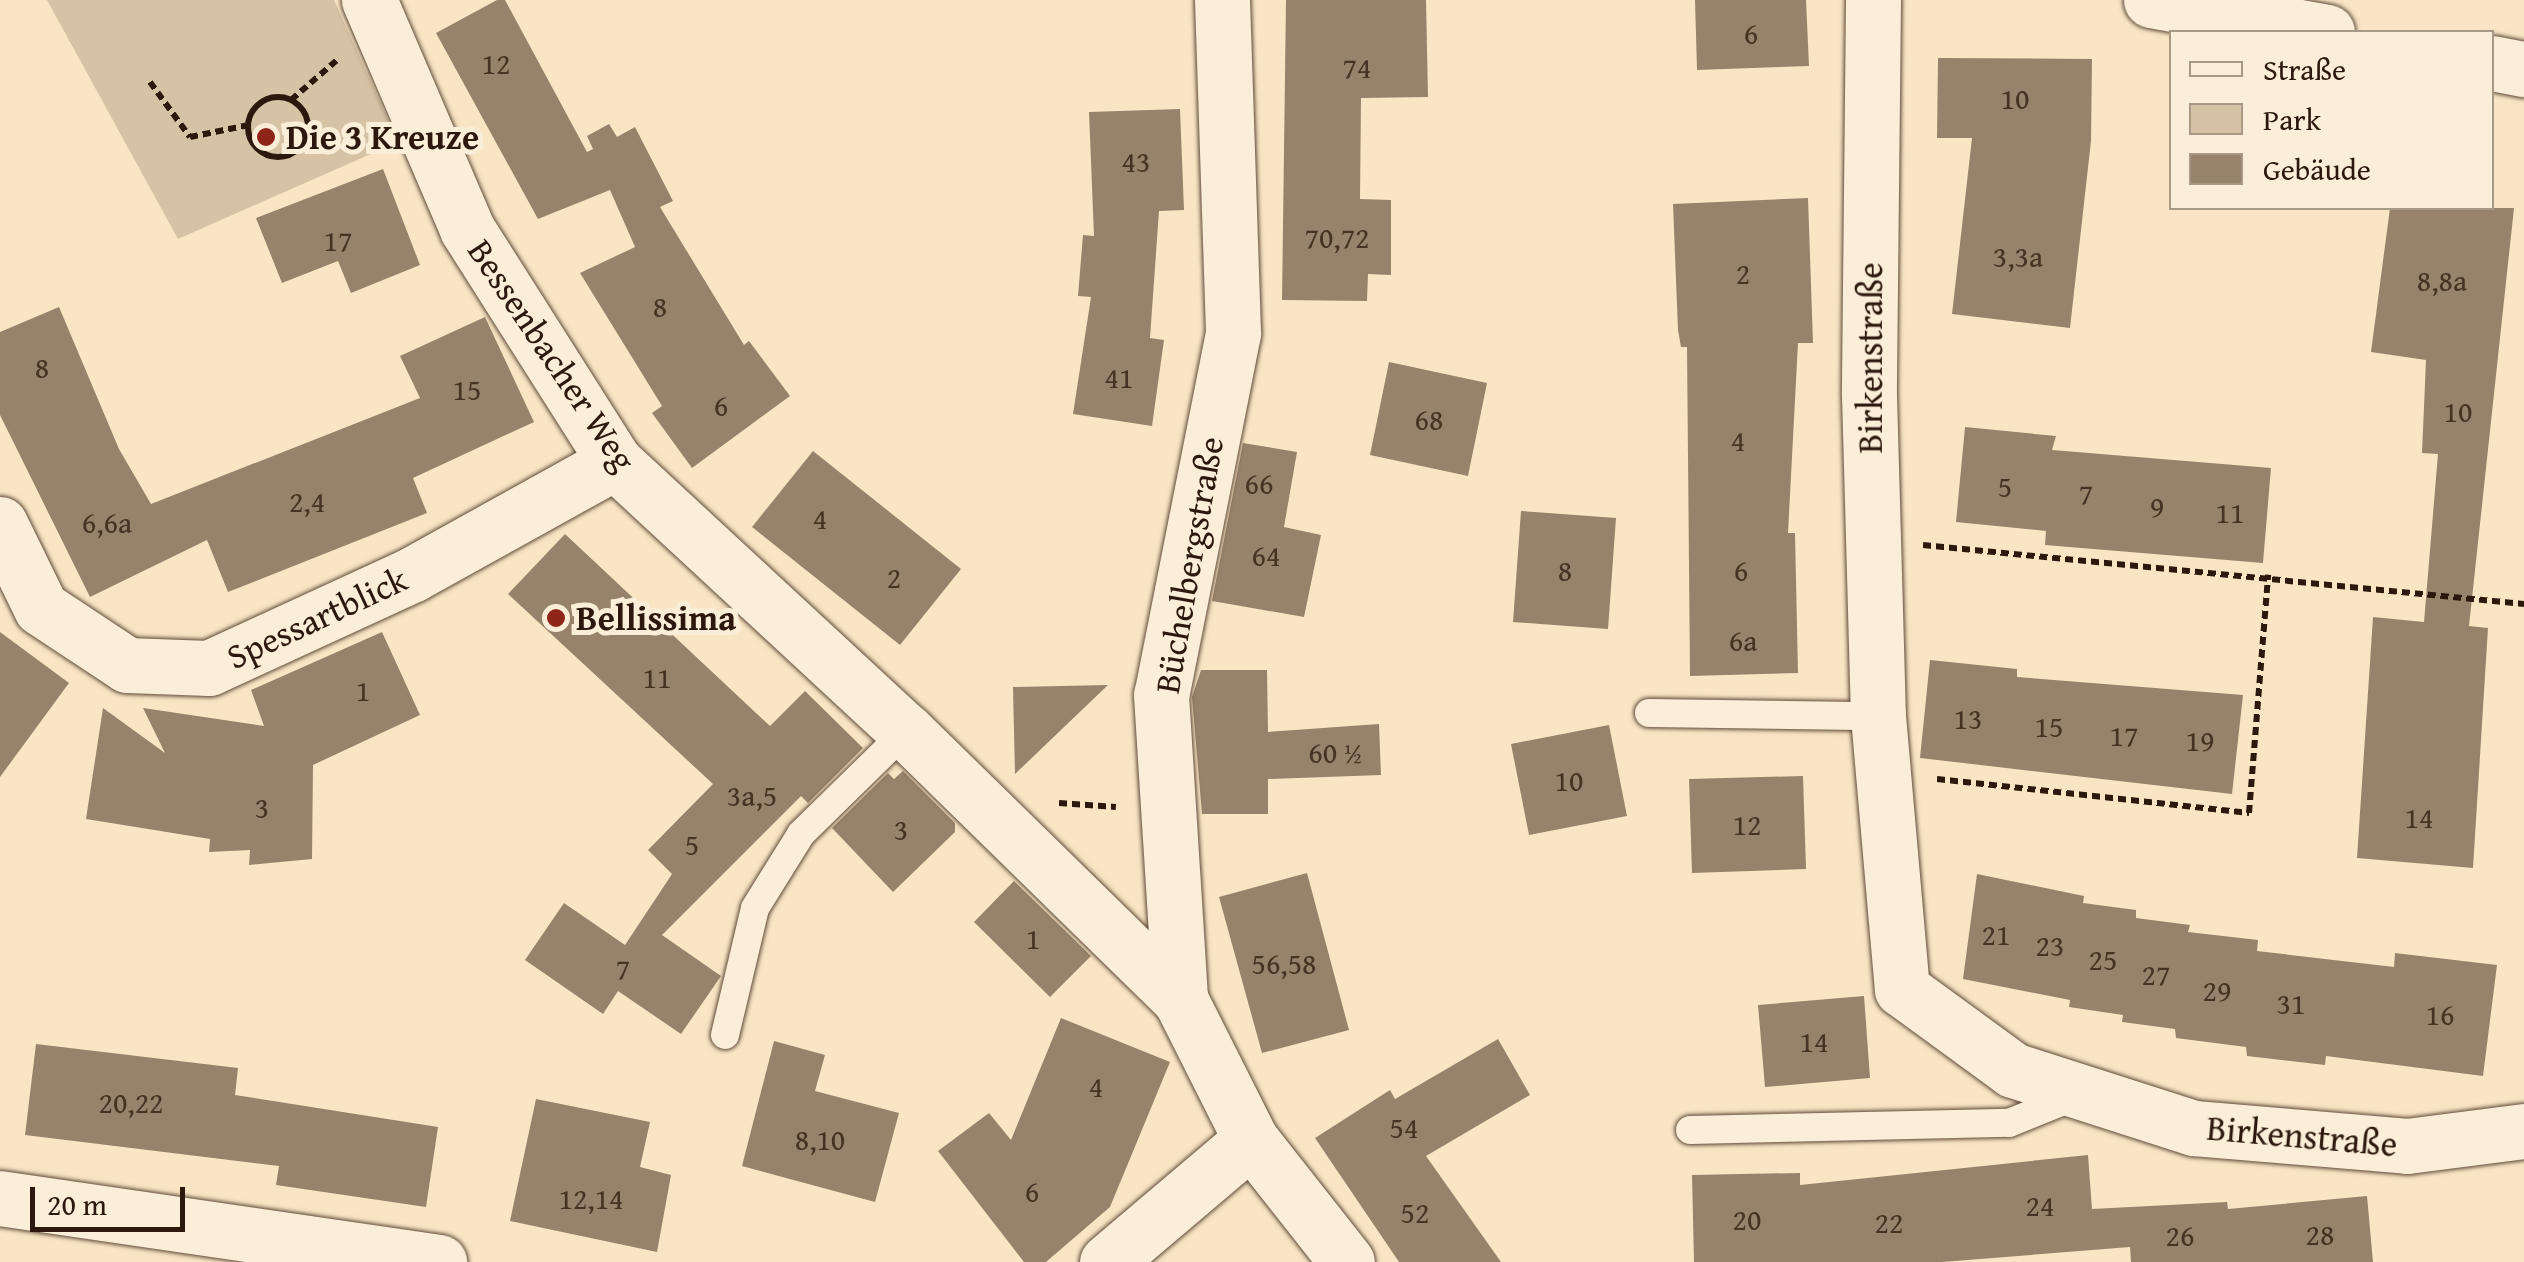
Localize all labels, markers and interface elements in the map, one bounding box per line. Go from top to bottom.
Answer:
house number: 6 [1744,15,1758,51]
legend [2169,30,2494,210]
house number: 12 [482,45,510,81]
text: Straße [2263,47,2346,91]
house number: 74 [1343,49,1371,85]
house number: 10 [2001,80,2029,116]
text: Park [2263,97,2321,141]
place label: Die 3 Kreuze [286,116,479,158]
marker: Die 3 Kreuze [255,126,277,148]
house number: 43 [1122,143,1150,179]
text: Gebäude [2263,147,2371,191]
house number: 70,72 [1304,219,1370,255]
house number: 17 [324,222,352,258]
street label: Bessenbacher Weg [459,231,645,479]
house number: 3,3a [1993,238,2043,274]
house number: 2 [1736,255,1750,291]
street label: Birkenstraße [1849,262,1891,454]
house number: 8,8a [2417,262,2467,298]
house number: 8 [653,288,667,324]
house number: 8 [35,349,49,385]
house number: 41 [1105,359,1133,395]
house number: 15 [453,371,481,407]
house number: 6 [714,387,728,423]
house number: 10 [2444,393,2472,429]
house number: 68 [1415,401,1443,437]
house number: 4 [1731,422,1745,458]
street label: Büchelbergstraße [1146,433,1232,697]
house number: 66 [1245,465,1273,501]
house number: 5 [1998,468,2012,504]
house number: 7 [2079,475,2093,511]
house number: 2,4 [289,483,325,519]
house number: 9 [2150,488,2164,524]
house number: 11 [2216,494,2244,530]
house number: 4 [813,500,827,536]
house number: 6,6a [82,504,132,540]
house number: 64 [1252,537,1280,573]
house number: 8 [1558,552,1572,588]
house number: 6 [1734,552,1748,588]
street label: Spessartblick [220,558,414,678]
house number: 2 [887,559,901,595]
place label: Bellissima [576,597,736,639]
marker: Bellissima [545,607,567,629]
house number: 6a [1729,622,1757,658]
house number: 11 [643,659,671,695]
house number: 1 [356,672,370,708]
house number: 13 [1954,700,1982,736]
house number: 15 [2035,708,2063,744]
house number: 17 [2110,717,2138,753]
house number: 19 [2186,722,2214,758]
house number: 60 ½ [1308,734,1362,770]
house number: 10 [1555,762,1583,798]
house number: 3a,5 [727,777,777,813]
house number: 3 [255,789,269,825]
house number: 14 [2405,799,2433,835]
house number: 12 [1733,806,1761,842]
house number: 3 [894,811,908,847]
house number: 5 [685,826,699,862]
house number: 21 [1982,916,2010,952]
house number: 1 [1026,920,1040,956]
house number: 23 [2036,927,2064,963]
house number: 25 [2089,941,2117,977]
house number: 56,58 [1251,945,1317,981]
house number: 7 [616,950,630,986]
house number: 27 [2142,956,2170,992]
house number: 29 [2203,972,2231,1008]
house number: 31 [2277,985,2305,1021]
house number: 16 [2426,996,2454,1032]
house number: 14 [1800,1023,1828,1059]
house number: 4 [1089,1068,1103,1104]
house number: 20,22 [98,1084,164,1120]
street label: Birkenstraße [2205,1107,2399,1165]
house number: 54 [1390,1109,1418,1145]
house number: 8,10 [795,1121,845,1157]
scale bar [35,1167,190,1229]
house number: 6 [1025,1173,1039,1209]
house number: 12,14 [558,1180,624,1216]
text: 20 m [47,1182,107,1226]
house number: 24 [2026,1187,2054,1223]
house number: 52 [1401,1194,1429,1230]
house number: 20 [1733,1201,1761,1237]
house number: 22 [1875,1204,1903,1240]
house number: 28 [2306,1216,2334,1252]
house number: 26 [2166,1217,2194,1253]

